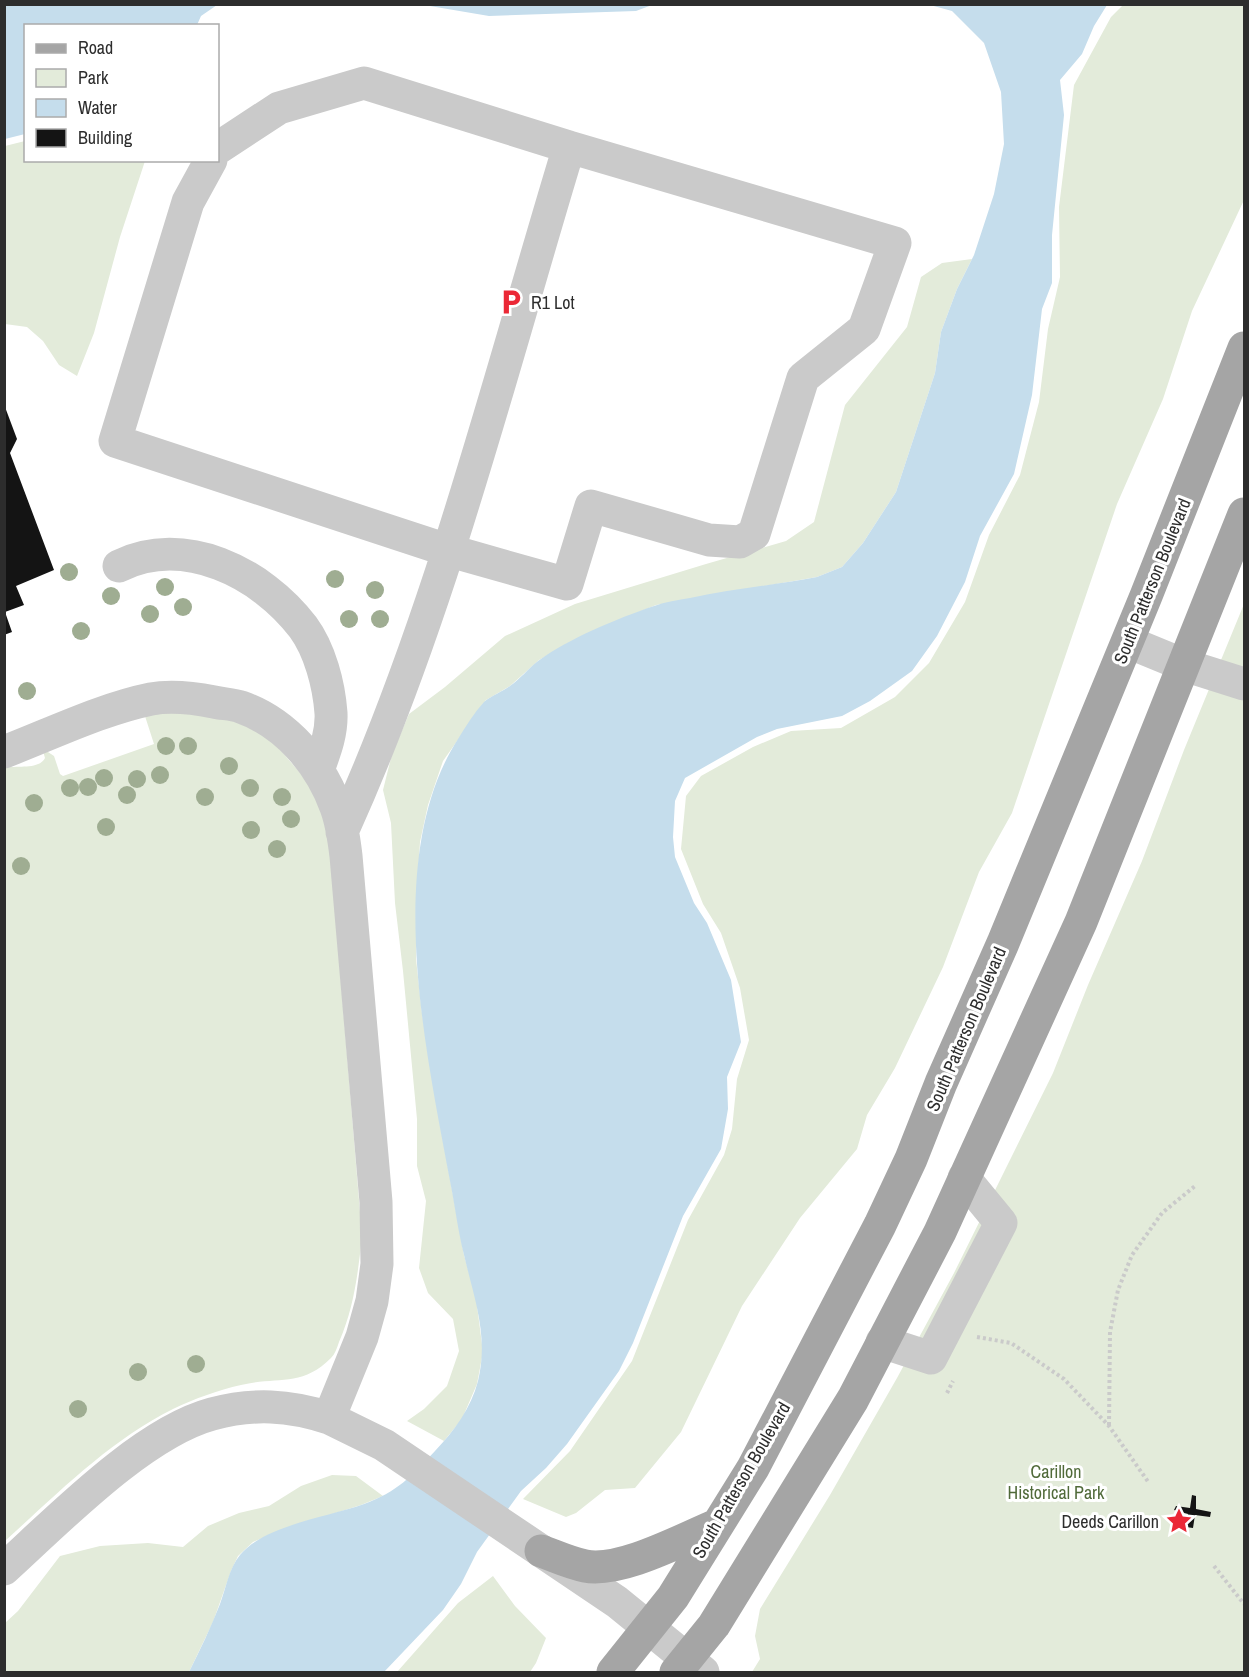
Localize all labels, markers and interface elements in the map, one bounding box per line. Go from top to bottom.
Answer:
legend [24,24,219,162]
text: Road [78,35,113,60]
text: Park [78,65,109,90]
text: Water [78,95,117,120]
text: Building [78,125,133,150]
parking icon: R1 Lot [496,287,526,317]
place label: R1 Lot [531,290,575,315]
street label: South Patterson Boulevard [1107,495,1197,667]
street label: South Patterson Boulevard [920,943,1012,1115]
street label: South Patterson Boulevard [686,1397,796,1563]
park label: Carillon Historical Park [1008,1459,1105,1505]
place icon: Deeds Carillon [1164,1506,1194,1536]
place label: Deeds Carillon [1061,1509,1159,1534]

